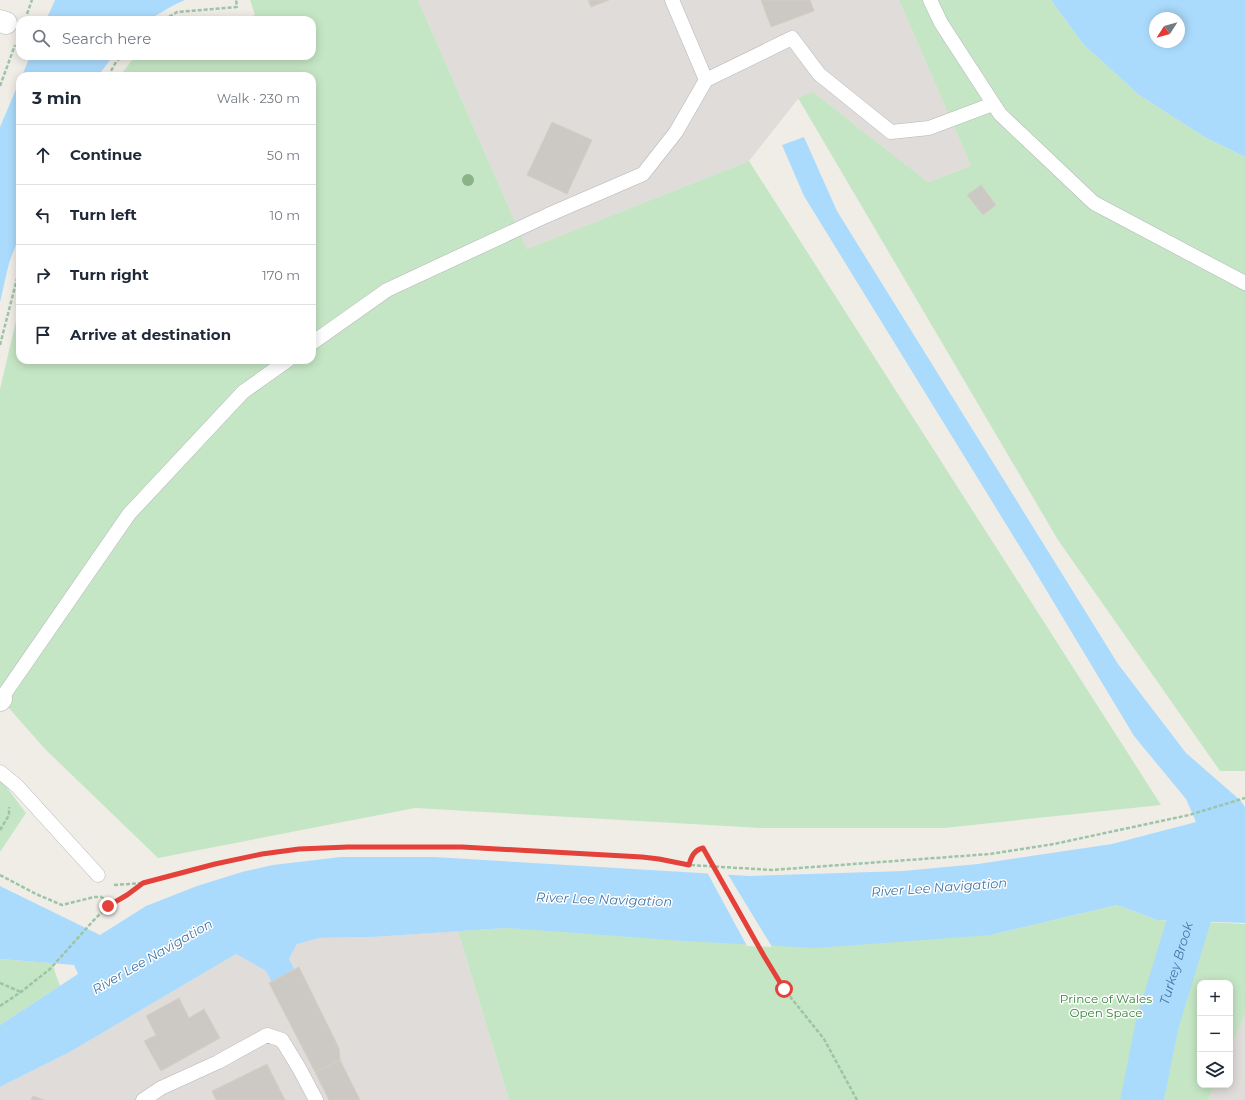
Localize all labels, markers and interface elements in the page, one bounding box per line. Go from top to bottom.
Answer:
north arrow [1149,12,1185,48]
search box [16,16,316,60]
icon: search [30,27,52,49]
text: Search here [62,29,151,48]
text: 3 min [32,88,82,108]
text: Walk · 230 m [217,90,300,106]
icon: ahead [32,144,54,166]
text: Continue [70,145,142,164]
text: 50 m [267,147,300,163]
icon: left [32,204,54,226]
text: Turn left [70,205,137,224]
text: 10 m [270,207,300,223]
icon: right [32,264,54,286]
text: Turn right [70,265,149,284]
text: 170 m [262,267,300,283]
icon: arrive [32,324,54,346]
text: Arrive at destination [70,325,231,344]
water label: River Lee Navigation [870,874,1008,900]
water label: River Lee Navigation [536,889,672,909]
route end [99,897,117,915]
water label: River Lee Navigation [89,915,215,997]
water label: Turkey Brook [1156,919,1196,1007]
route start [775,980,793,998]
map controls [1197,980,1233,1088]
button: + [1197,980,1233,1016]
park label: Prince of Wales Open Space [1060,991,1152,1020]
button: − [1197,1016,1233,1052]
button: layers [1197,1052,1233,1088]

